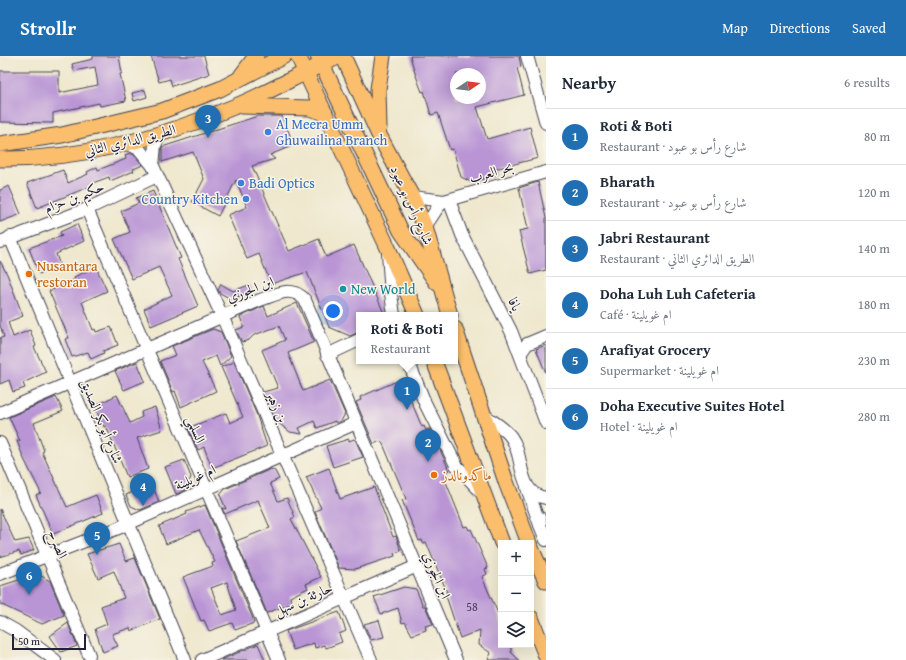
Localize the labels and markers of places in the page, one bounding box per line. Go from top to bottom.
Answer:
pin: 3 [195,105,221,138]
place label: Al Meera Umm Ghuwailina Branch [276,114,387,150]
marker: Al Meera Umm Ghuwailina Branch [263,127,273,137]
place label: Badi Optics [249,173,315,193]
marker: Badi Optics [236,178,246,188]
place label: Country Kitchen [142,189,238,209]
marker: Country Kitchen [241,194,251,204]
place label: Nusantara restoran [37,256,98,292]
marker: Nusantara restoran [24,269,34,279]
place label: New World [351,279,416,299]
marker: New World [338,284,348,294]
pin: 1 [394,377,420,410]
pin: 2 [415,429,441,462]
place label: ماكدونالدز [440,465,492,485]
marker: ماكدونالدز [429,470,439,480]
pin: 4 [130,473,156,506]
pin: 5 [84,522,110,555]
pin: 6 [16,562,42,595]

